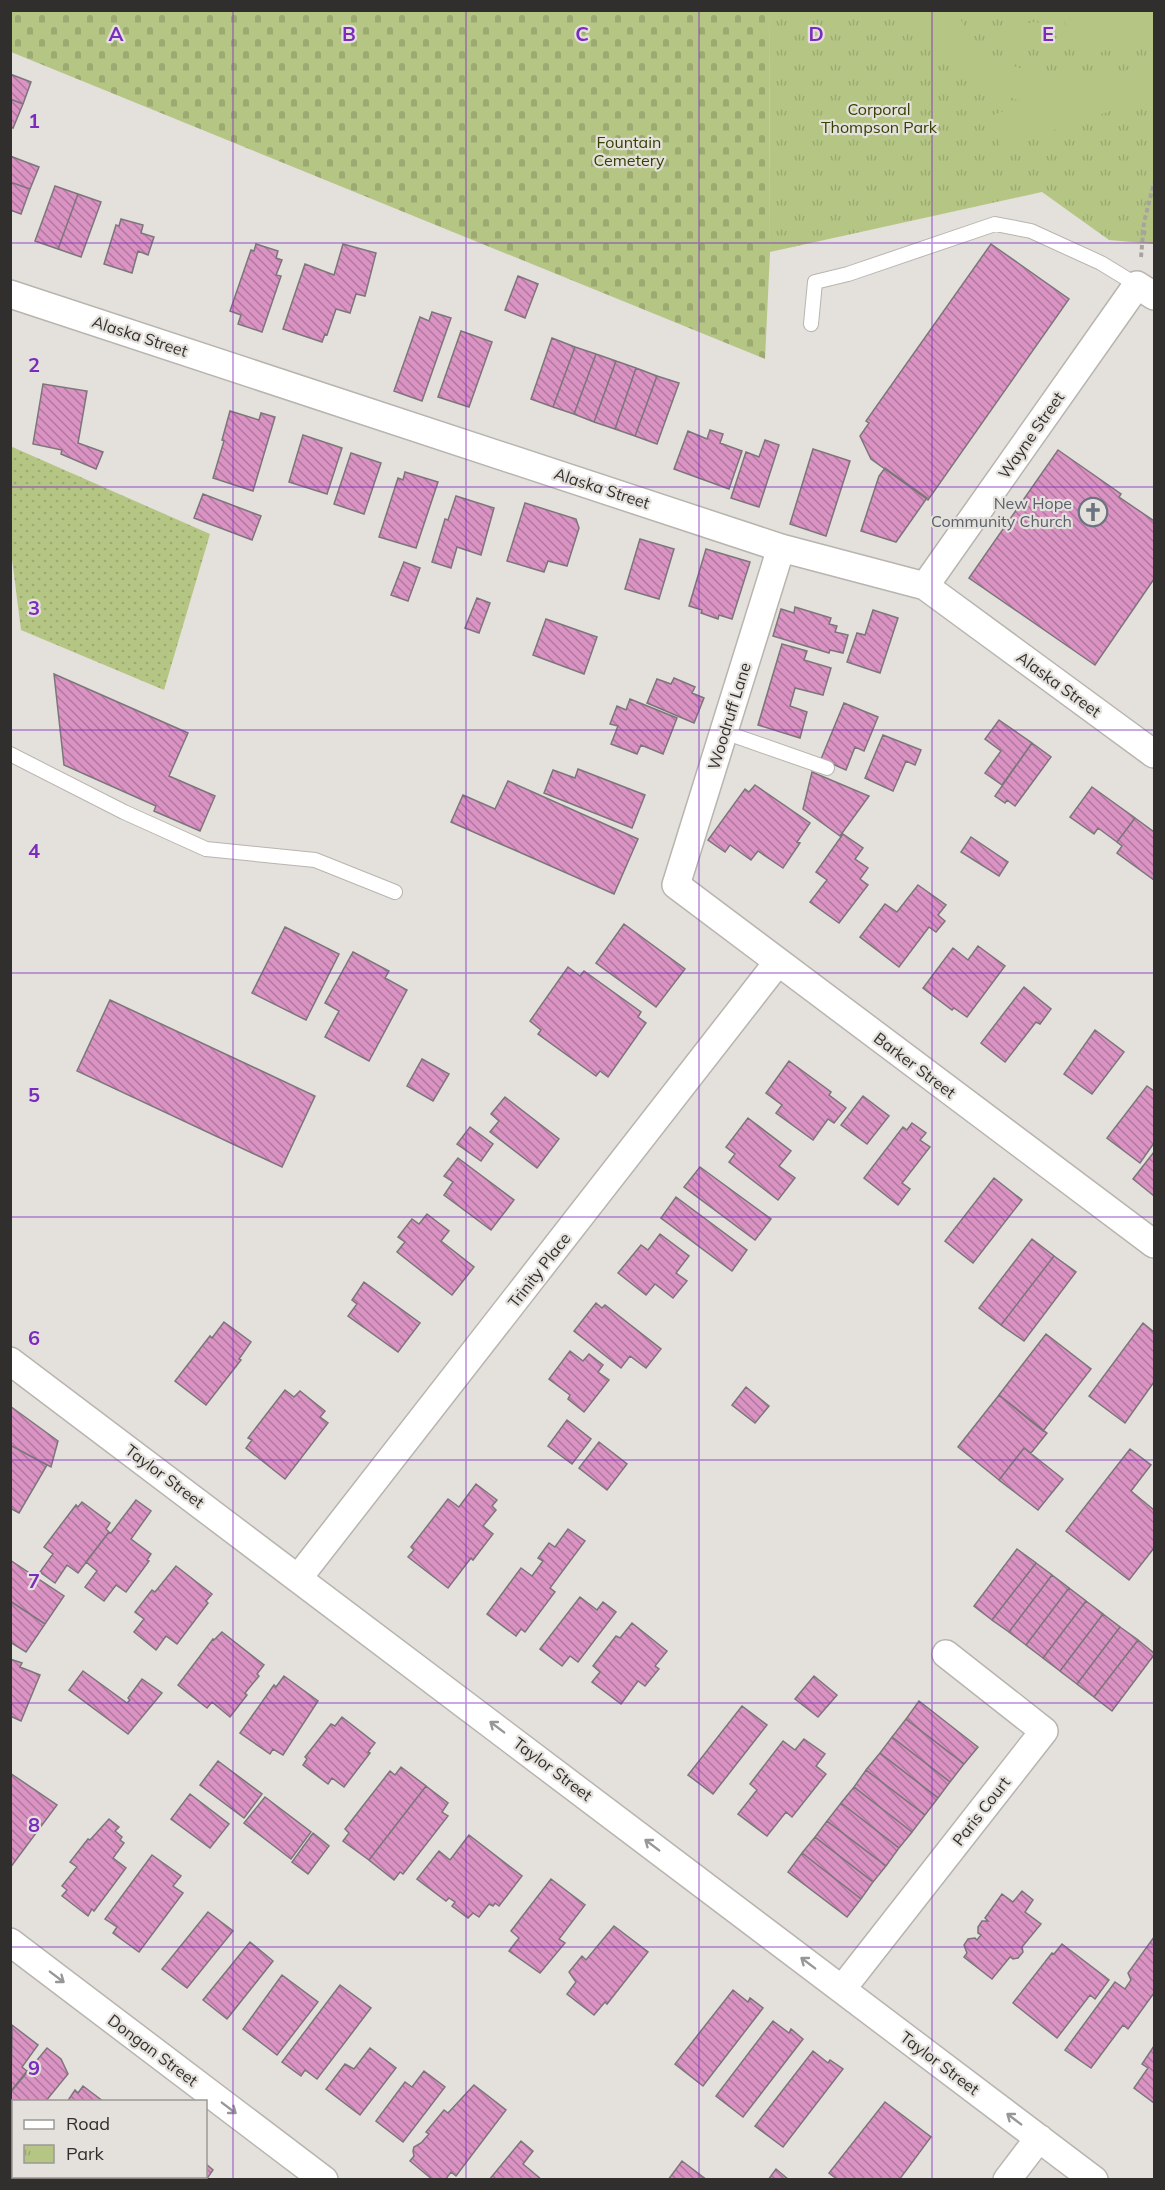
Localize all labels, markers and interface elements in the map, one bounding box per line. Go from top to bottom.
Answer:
text: A [109,21,124,46]
text: B [342,21,356,46]
text: C [575,21,589,46]
text: D [808,21,824,46]
text: E [1042,21,1054,46]
park label: Corporal Thompson Park [821,99,938,137]
text: 1 [28,108,40,133]
park label: Fountain Cemetery [594,132,665,170]
street label: Alaska Street [90,311,191,361]
text: 2 [28,352,40,377]
street label: Wayne Street [994,387,1068,482]
street label: Alaska Street [552,463,653,513]
place label: New Hope Community Church [931,493,1072,531]
church icon: New Hope Community Church [1077,496,1109,528]
text: 3 [28,595,40,620]
street label: Alaska Street [1013,647,1105,722]
street label: Woodruff Lane [703,660,755,772]
text: 4 [28,838,40,863]
street label: Barker Street [870,1028,960,1102]
text: 5 [28,1082,40,1107]
street label: Trinity Place [503,1228,575,1312]
text: 6 [28,1325,40,1350]
street label: Taylor Street [122,1440,209,1512]
text: 7 [28,1568,40,1593]
one-way arrow [489,1721,505,1734]
street label: Taylor Street [510,1733,597,1805]
street label: Paris Court [948,1772,1014,1849]
text: 8 [28,1812,40,1837]
one-way arrow [645,1839,661,1851]
one-way arrow [800,1957,816,1969]
one-way arrow [49,1971,65,1984]
street label: Dongan Street [104,2010,202,2091]
street label: Taylor Street [897,2027,984,2099]
text: 9 [28,2055,40,2080]
legend [12,2100,207,2178]
one-way arrow [221,2101,237,2114]
text: Road [66,2112,110,2135]
one-way arrow [1006,2112,1022,2125]
text: Park [66,2142,105,2165]

